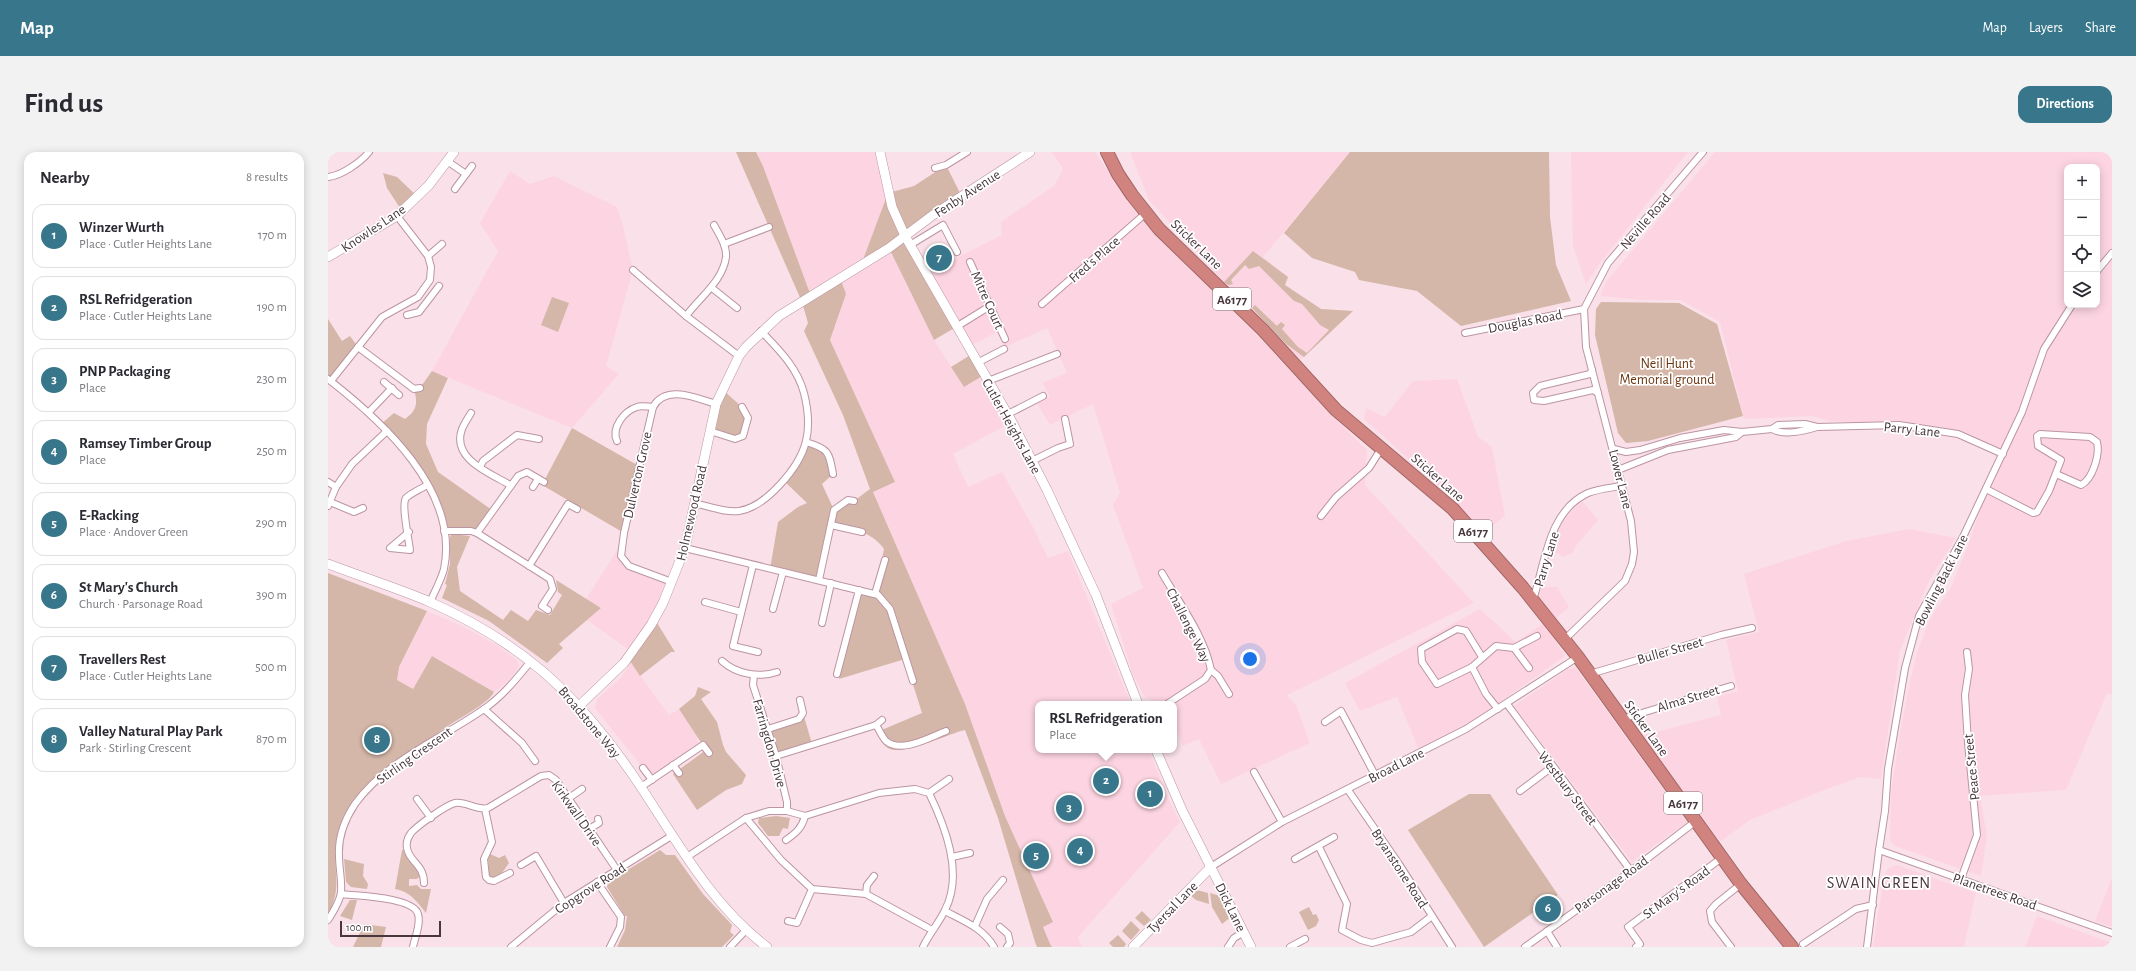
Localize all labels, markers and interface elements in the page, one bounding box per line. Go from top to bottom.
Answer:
text: Map [20,19,54,38]
text: Map [1982,21,2007,35]
text: Layers [2029,21,2063,35]
text: Share [2085,21,2116,35]
button: Directions [2018,86,2112,123]
text: Find us [24,90,103,118]
map controls [2064,164,2100,308]
button: + [2064,164,2100,200]
street label: Fenby Avenue [932,167,1003,220]
text: Nearby [40,169,90,186]
text: 8 results [246,171,288,184]
street label: Neville Road [1618,191,1674,252]
button: − [2064,200,2100,236]
street label: Knowles Lane [339,202,408,255]
street label: Sticker Lane [1168,217,1225,272]
text: Winzer Wurth [79,220,164,235]
text: 1 [52,229,56,242]
text: 170 m [258,229,287,242]
street label: Fred's Place [1066,234,1123,286]
button: locate [2064,236,2100,272]
text: Place · Cutler Heights Lane [79,238,212,251]
pin: 7 [926,243,952,273]
street label: Mitre Court [968,269,1006,332]
button: layers [2064,272,2100,308]
road number: A6177 [1213,288,1251,310]
text: RSL Refridgeration [79,292,193,307]
text: 2 [51,301,57,314]
text: 190 m [257,301,287,314]
street label: Douglas Road [1487,308,1563,336]
text: Place · Cutler Heights Lane [79,310,212,323]
park label: Neil Hunt Memorial ground [1620,357,1714,387]
text: PNP Packaging [79,364,170,379]
text: 3 [51,373,57,386]
text: 230 m [256,373,287,386]
street label: Cutler Heights Lane [979,377,1043,476]
text: Place [79,382,106,395]
street label: Parry Lane [1883,420,1941,440]
street label: Dulverton Grove [621,431,655,520]
text: Ramsey Timber Group [79,436,212,451]
text: 4 [51,445,57,458]
text: 250 m [256,445,287,458]
street label: Lower Lane [1606,448,1634,510]
street label: Sticker Lane [1408,451,1467,504]
text: Place [79,454,106,467]
street label: Holmewood Road [674,464,710,562]
text: E-Racking [79,508,139,523]
text: 5 [51,517,57,530]
text: 290 m [256,517,287,530]
road number: A6177 [1454,520,1492,542]
text: Place · Andover Green [79,526,188,539]
street label: Parry Lane [1532,530,1562,588]
street label: Bowling Back Lane [1913,532,1971,628]
text: St Mary's Church [79,580,178,595]
street label: Challenge Way [1163,586,1213,665]
text: 6 [51,589,57,602]
text: 390 m [256,589,287,602]
text: Church · Parsonage Road [79,598,203,611]
street label: Buller Street [1636,635,1705,667]
your location [1240,649,1260,669]
text: Travellers Rest [79,652,166,667]
text: 7 [51,661,57,674]
text: 500 m [255,661,287,674]
text: Place · Cutler Heights Lane [79,670,212,683]
street label: Alma Street [1655,683,1722,715]
street label: Broadstone Way [555,684,623,761]
street label: Farringdon Drive [750,698,788,789]
street label: Sticker Lane [1621,698,1671,759]
popup [1035,701,1177,753]
text: RSL Refridgeration [1049,711,1163,726]
text: Valley Natural Play Park [79,724,223,739]
street label: Stirling Crescent [374,724,455,787]
pin: 8 [364,725,390,755]
text: Place [1049,729,1076,742]
street label: Peace Street [1961,732,1982,801]
text: 8 [51,733,57,746]
text: 870 m [256,733,287,746]
text: Park · Stirling Crescent [79,742,191,755]
street label: Broad Lane [1366,746,1427,786]
street label: Westbury Street [1535,749,1600,828]
pin: 2 [1093,766,1119,796]
street label: Kirkwall Drive [549,778,604,849]
pin: 1 [1137,779,1163,809]
road number: A6177 [1664,792,1702,814]
pin: 3 [1056,793,1082,823]
street label: Bryanstone Road [1368,826,1430,911]
pin: 4 [1067,836,1093,866]
pin: 5 [1023,841,1049,871]
street label: Parsonage Road [1572,854,1651,916]
street label: Copgrove Road [553,861,628,917]
street label: St Mary's Road [1641,864,1713,922]
street label: Planetrees Road [1951,871,2039,913]
district label: SWAIN GREEN [1827,875,1931,891]
street label: Tyersal Lane [1145,879,1201,936]
street label: Dick Lane [1212,881,1248,934]
pin: 6 [1535,894,1561,924]
scale bar [340,919,441,938]
text: 100 m [346,922,372,933]

